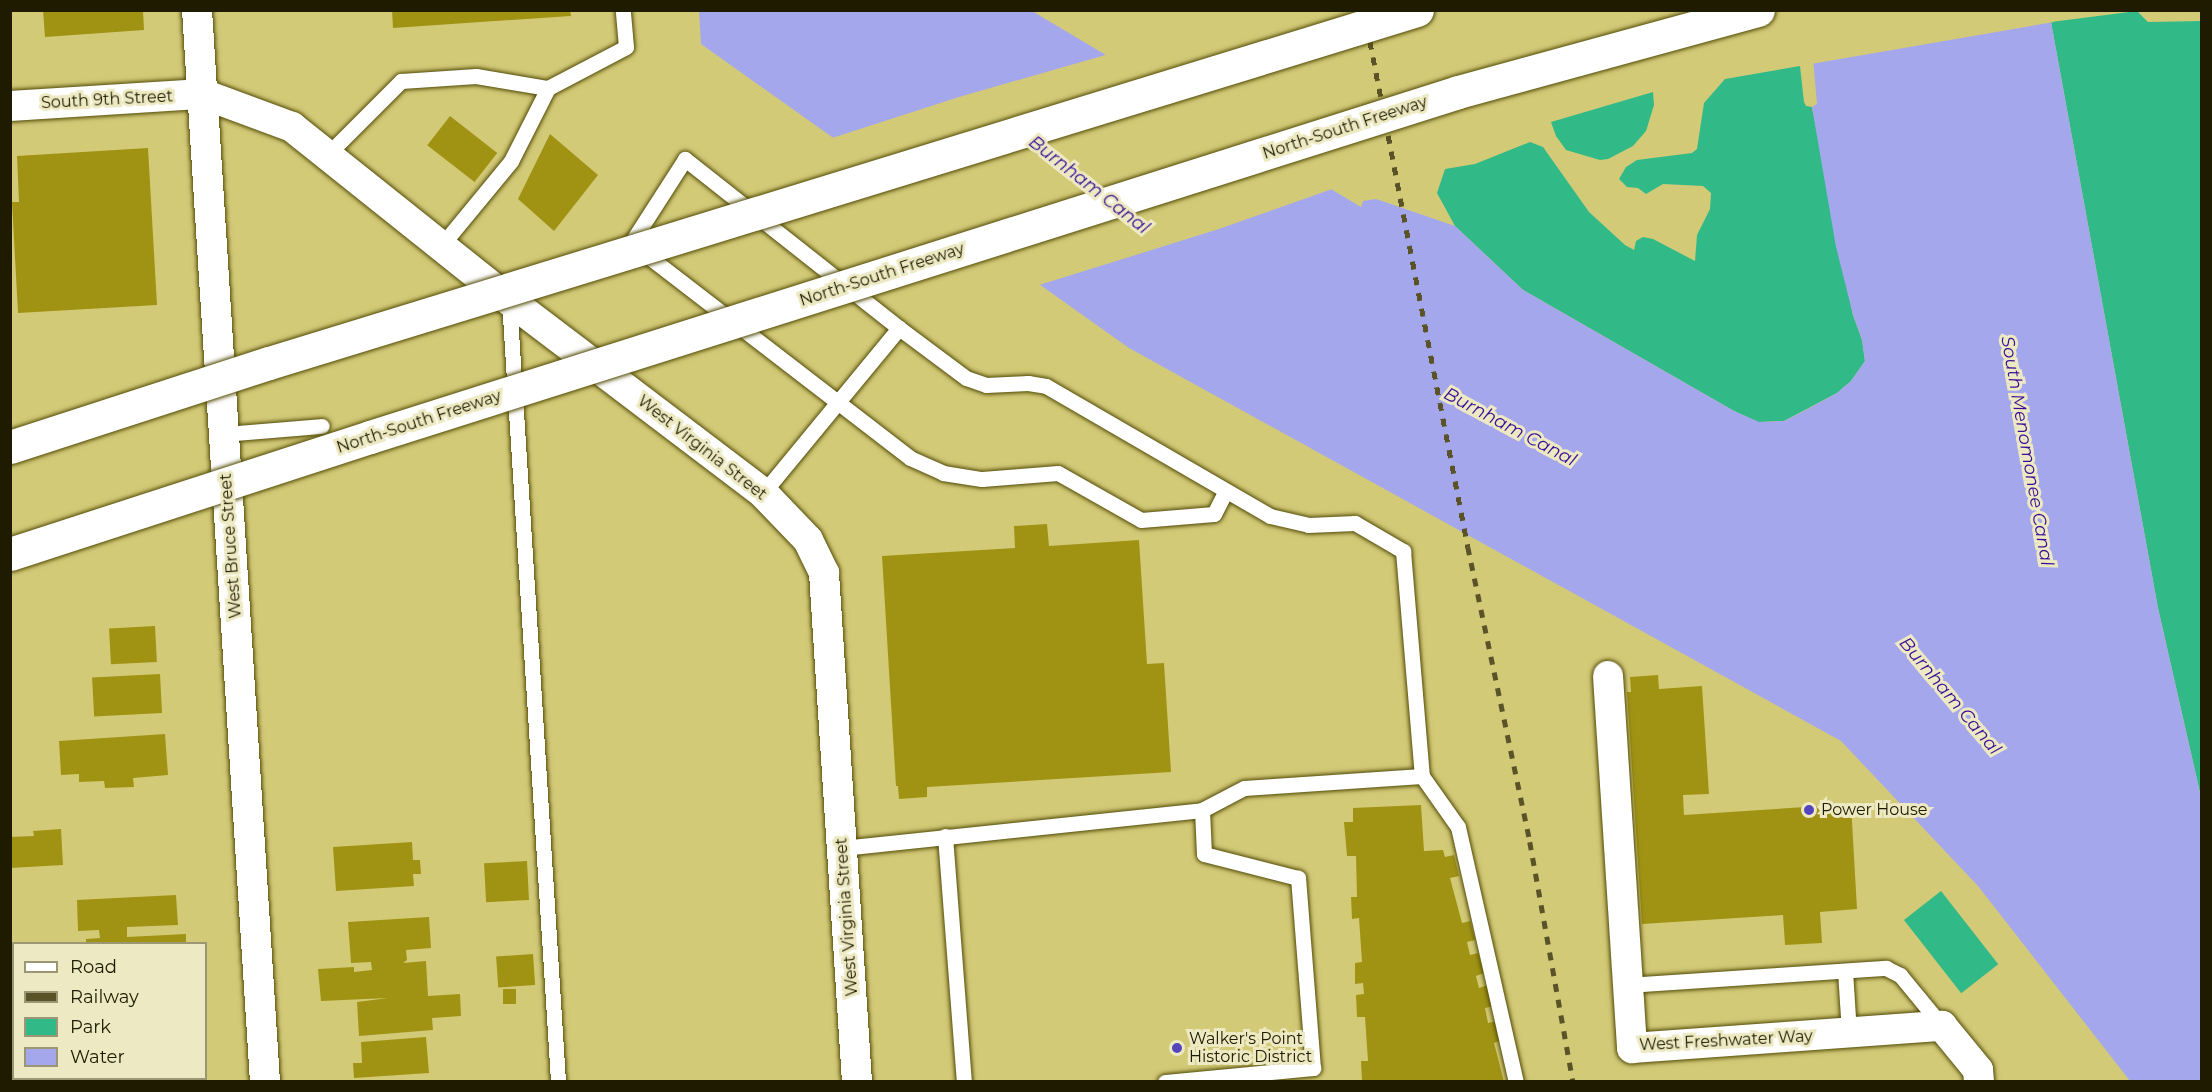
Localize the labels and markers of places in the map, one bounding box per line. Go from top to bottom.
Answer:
place label: Power House [1821,800,1927,820]
marker: Power House [1802,803,1816,817]
place label: Walker's Point Historic District [1189,1029,1312,1067]
marker: Walker's Point Historic District [1170,1041,1184,1055]

